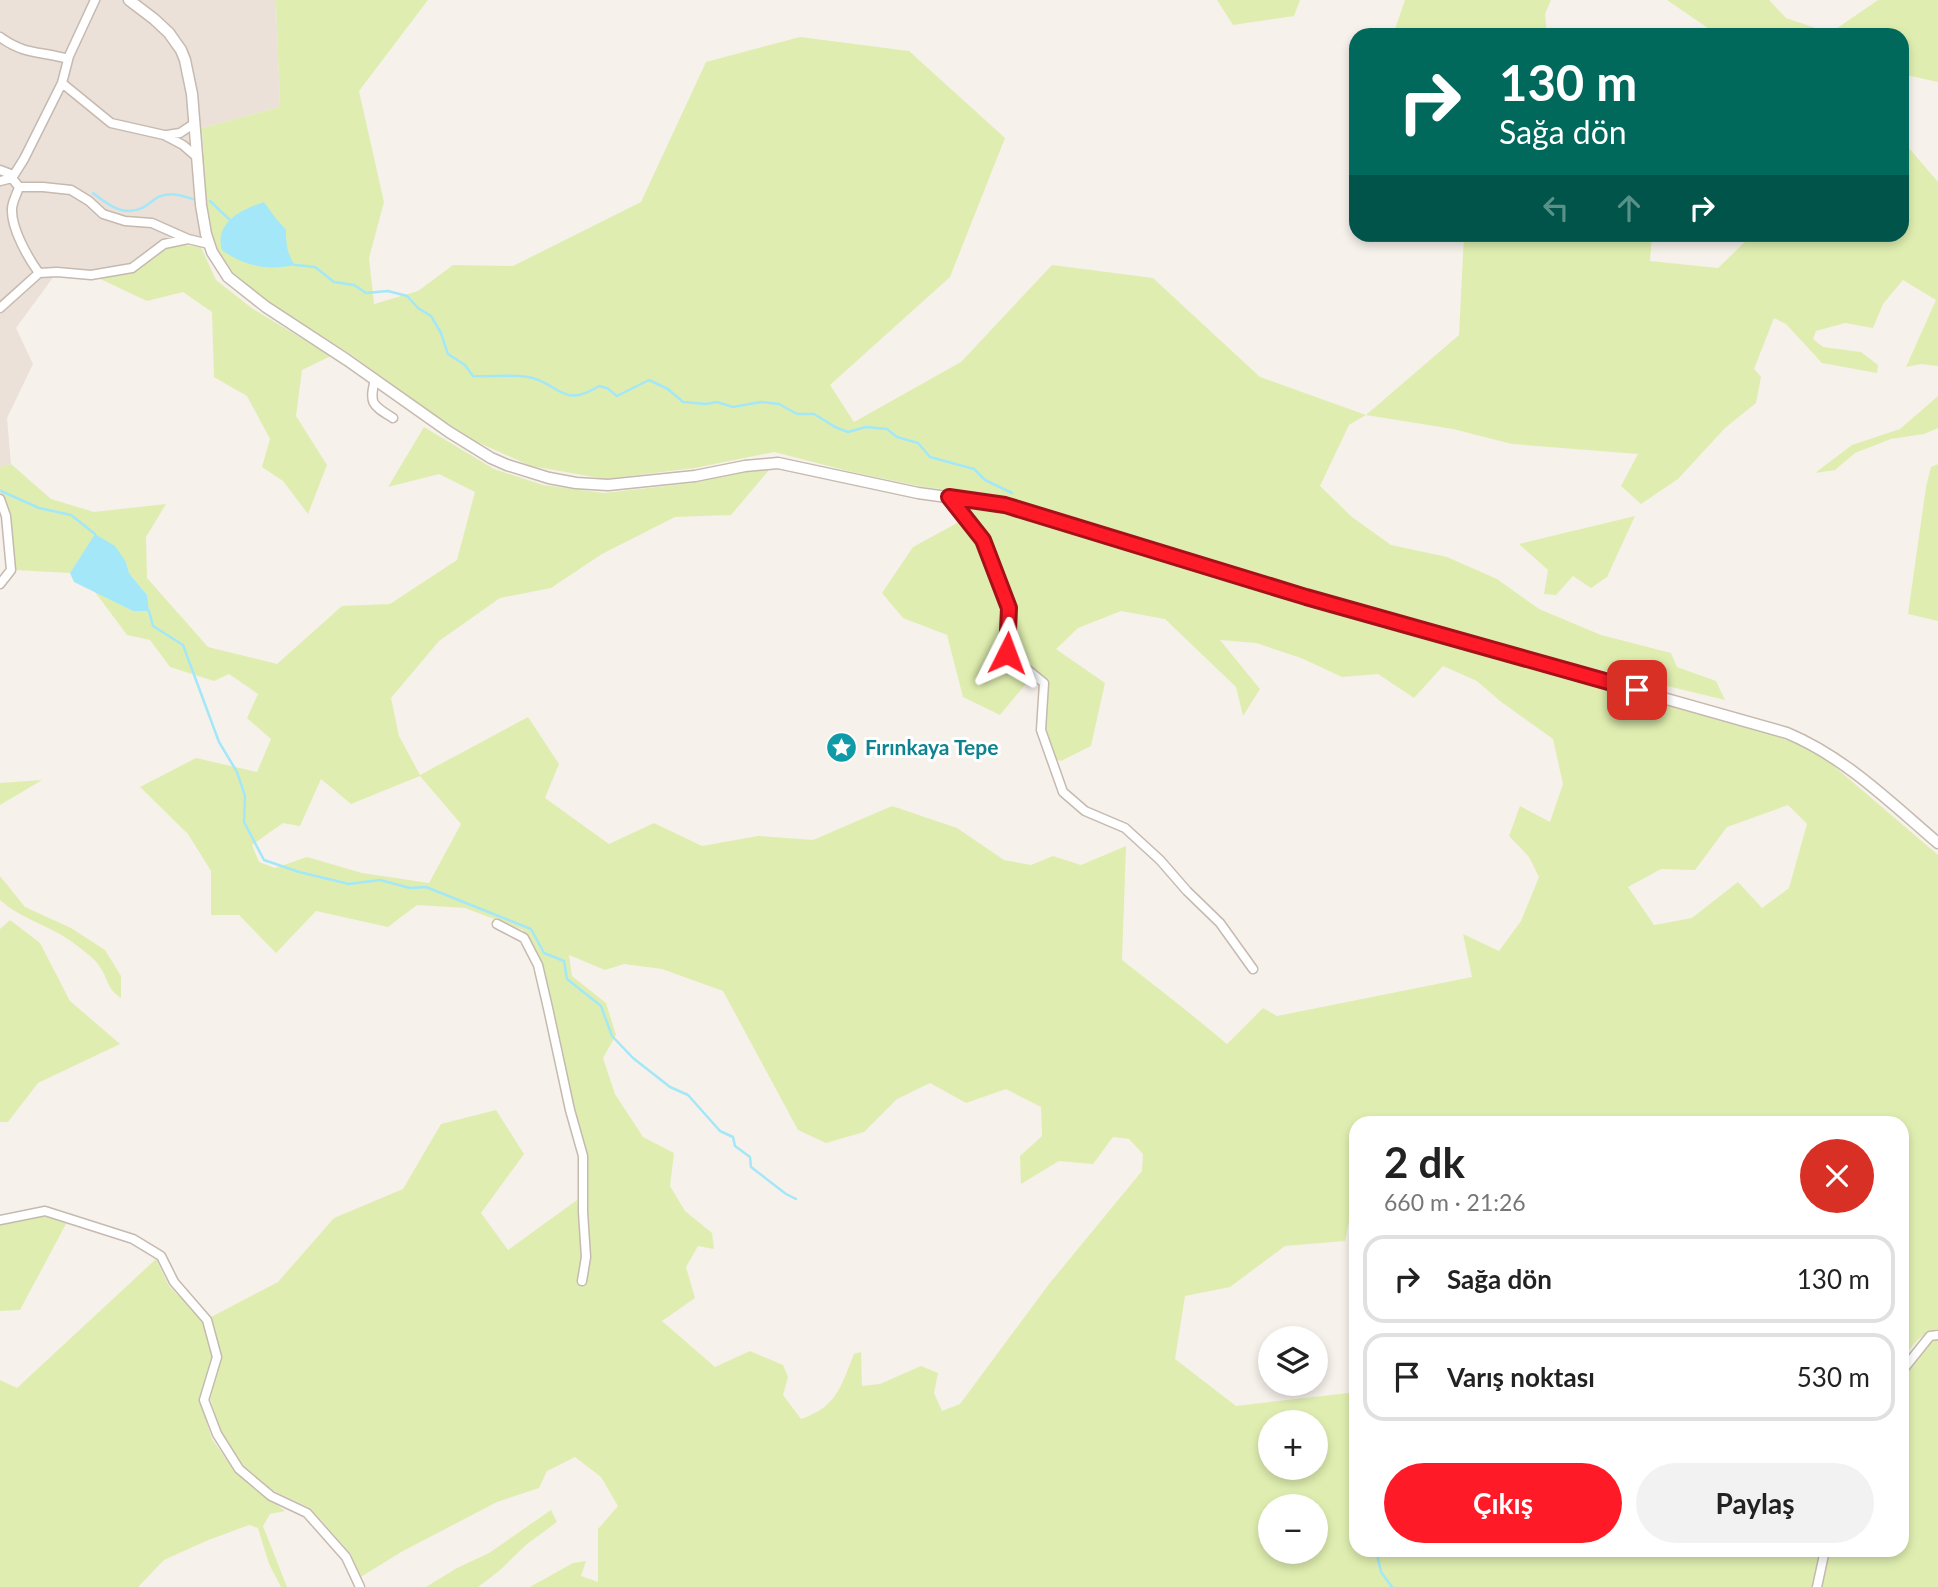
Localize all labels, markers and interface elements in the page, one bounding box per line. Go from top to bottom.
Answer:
text: 130 m [1499,53,1637,111]
icon: right [1384,56,1475,147]
text: Sağa dön [1499,112,1627,151]
icon: left [1537,189,1575,227]
icon: ahead [1610,189,1648,227]
icon: right [1683,189,1721,227]
position arrow [970,616,1044,690]
pin [1607,660,1667,720]
icon: arrive [1618,671,1656,709]
place icon: Fırınkaya Tepe [825,731,859,765]
place label: Fırınkaya Tepe [865,734,998,759]
text: 2 dk [1384,1137,1465,1187]
button: close [1800,1139,1874,1213]
text: 660 m · 21:26 [1384,1188,1526,1216]
icon: right [1388,1260,1426,1298]
text: Sağa dön [1447,1263,1552,1295]
text: 130 m [1797,1263,1870,1295]
map controls [1258,1326,1328,1564]
button: layers [1258,1326,1328,1396]
icon: arrive [1388,1358,1426,1396]
text: Varış noktası [1447,1361,1595,1393]
text: 530 m [1797,1361,1870,1393]
button: + [1258,1410,1328,1480]
button: Çıkış [1384,1463,1622,1543]
button: Paylaş [1636,1463,1874,1543]
button: − [1258,1494,1328,1564]

